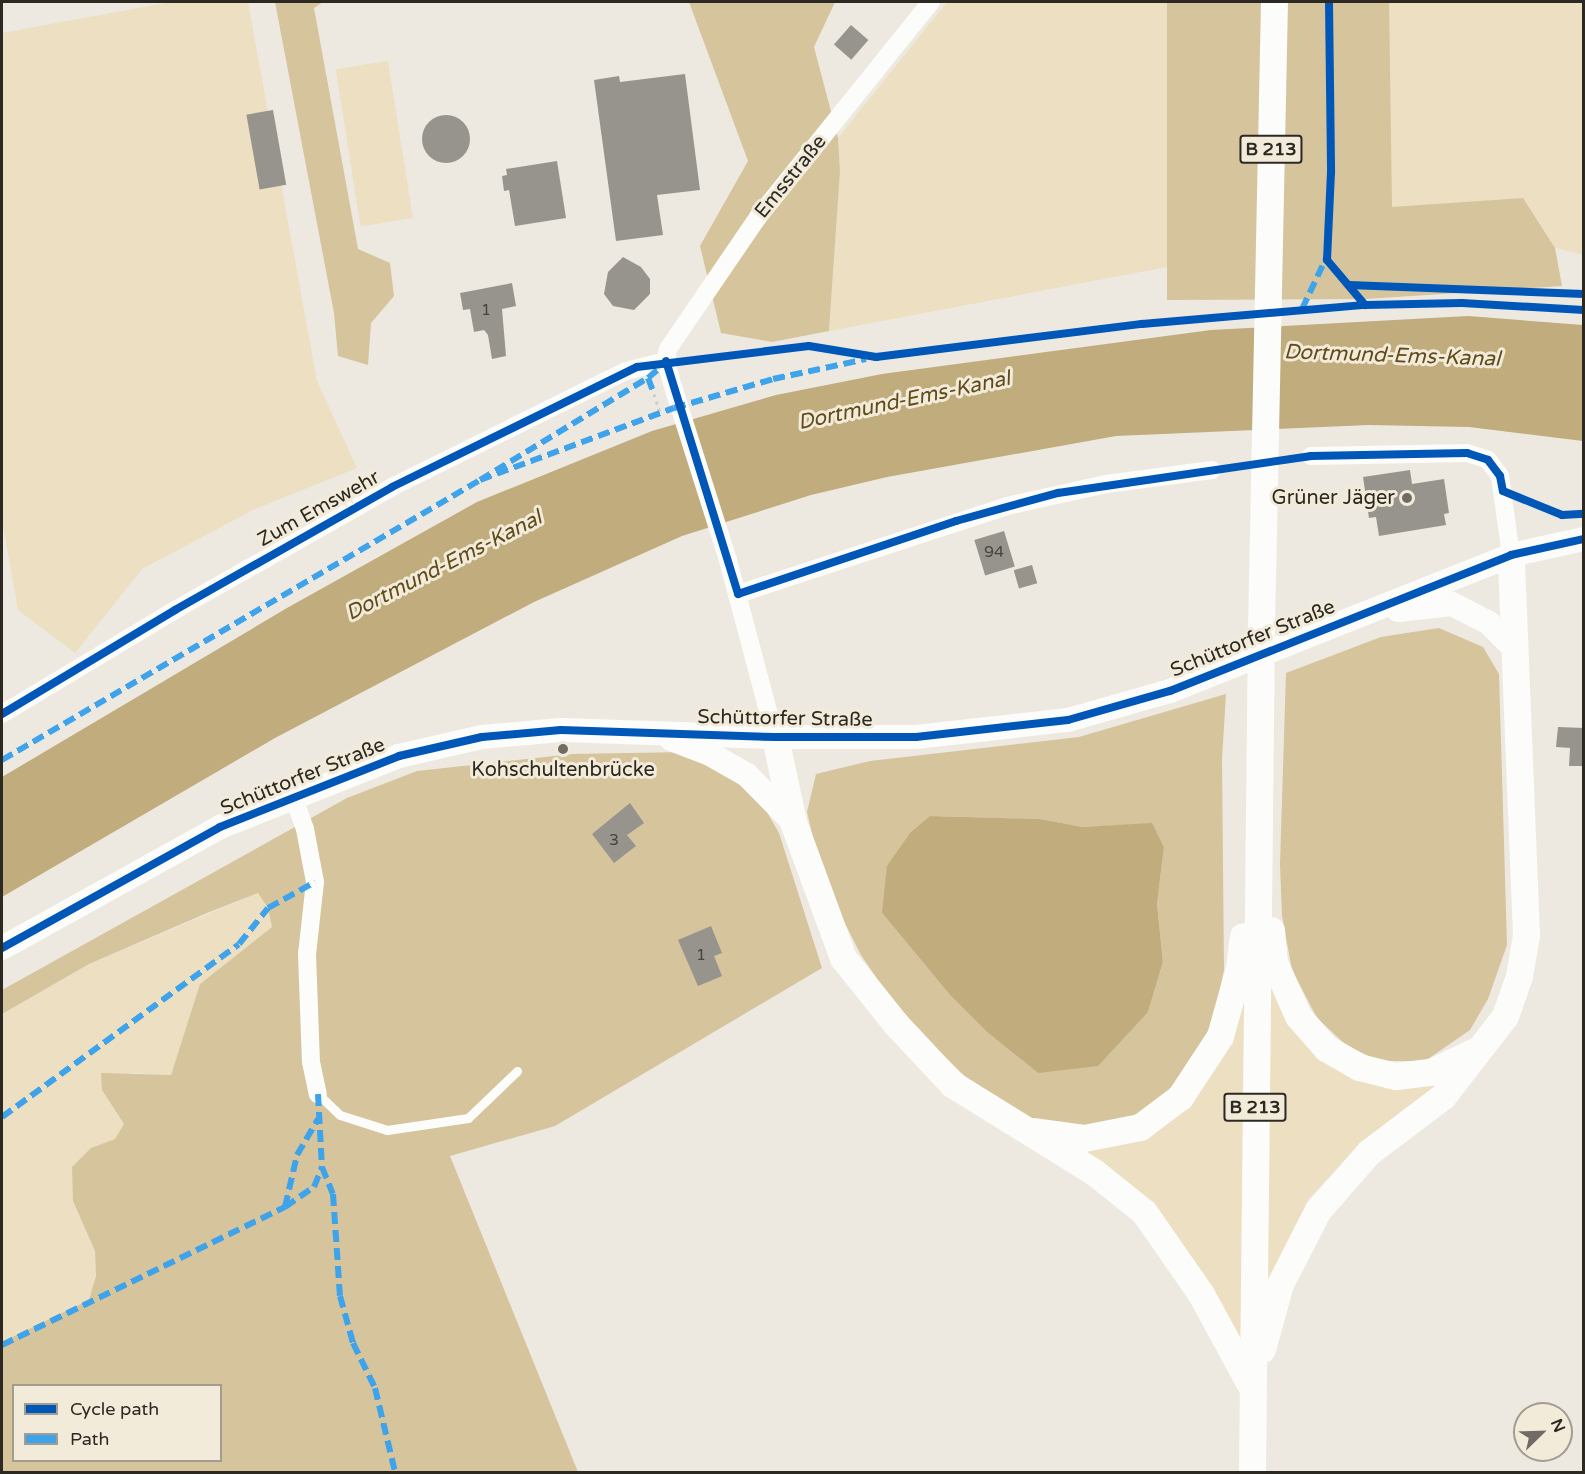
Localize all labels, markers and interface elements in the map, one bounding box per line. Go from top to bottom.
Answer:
street label: Emsstraße [750,131,832,223]
road number: B 213 [1238,134,1304,164]
house number: 1 [481,300,491,320]
water label: Dortmund-Ems-Kanal [1283,340,1501,372]
water label: Dortmund-Ems-Kanal [796,366,1012,436]
street label: Zum Emswehr [254,466,384,552]
place label: Grüner Jäger [1272,486,1395,510]
marker: Grüner Jäger [1400,491,1414,505]
water label: Dortmund-Ems-Kanal [342,506,546,626]
house number: 94 [984,542,1004,562]
street label: Schüttorfer Straße [1167,595,1339,683]
street label: Schüttorfer Straße [697,705,873,733]
street label: Schüttorfer Straße [217,733,389,821]
marker: Kohschultenbrücke [556,742,570,756]
place label: Kohschultenbrücke [471,758,655,782]
house number: 3 [609,830,619,850]
house number: 1 [696,945,706,965]
road number: B 213 [1222,1092,1288,1122]
legend [12,1384,222,1462]
text: Cycle path [70,1398,159,1420]
north arrow [1513,1402,1573,1462]
text: N [1546,1416,1569,1436]
text: Path [70,1428,109,1450]

